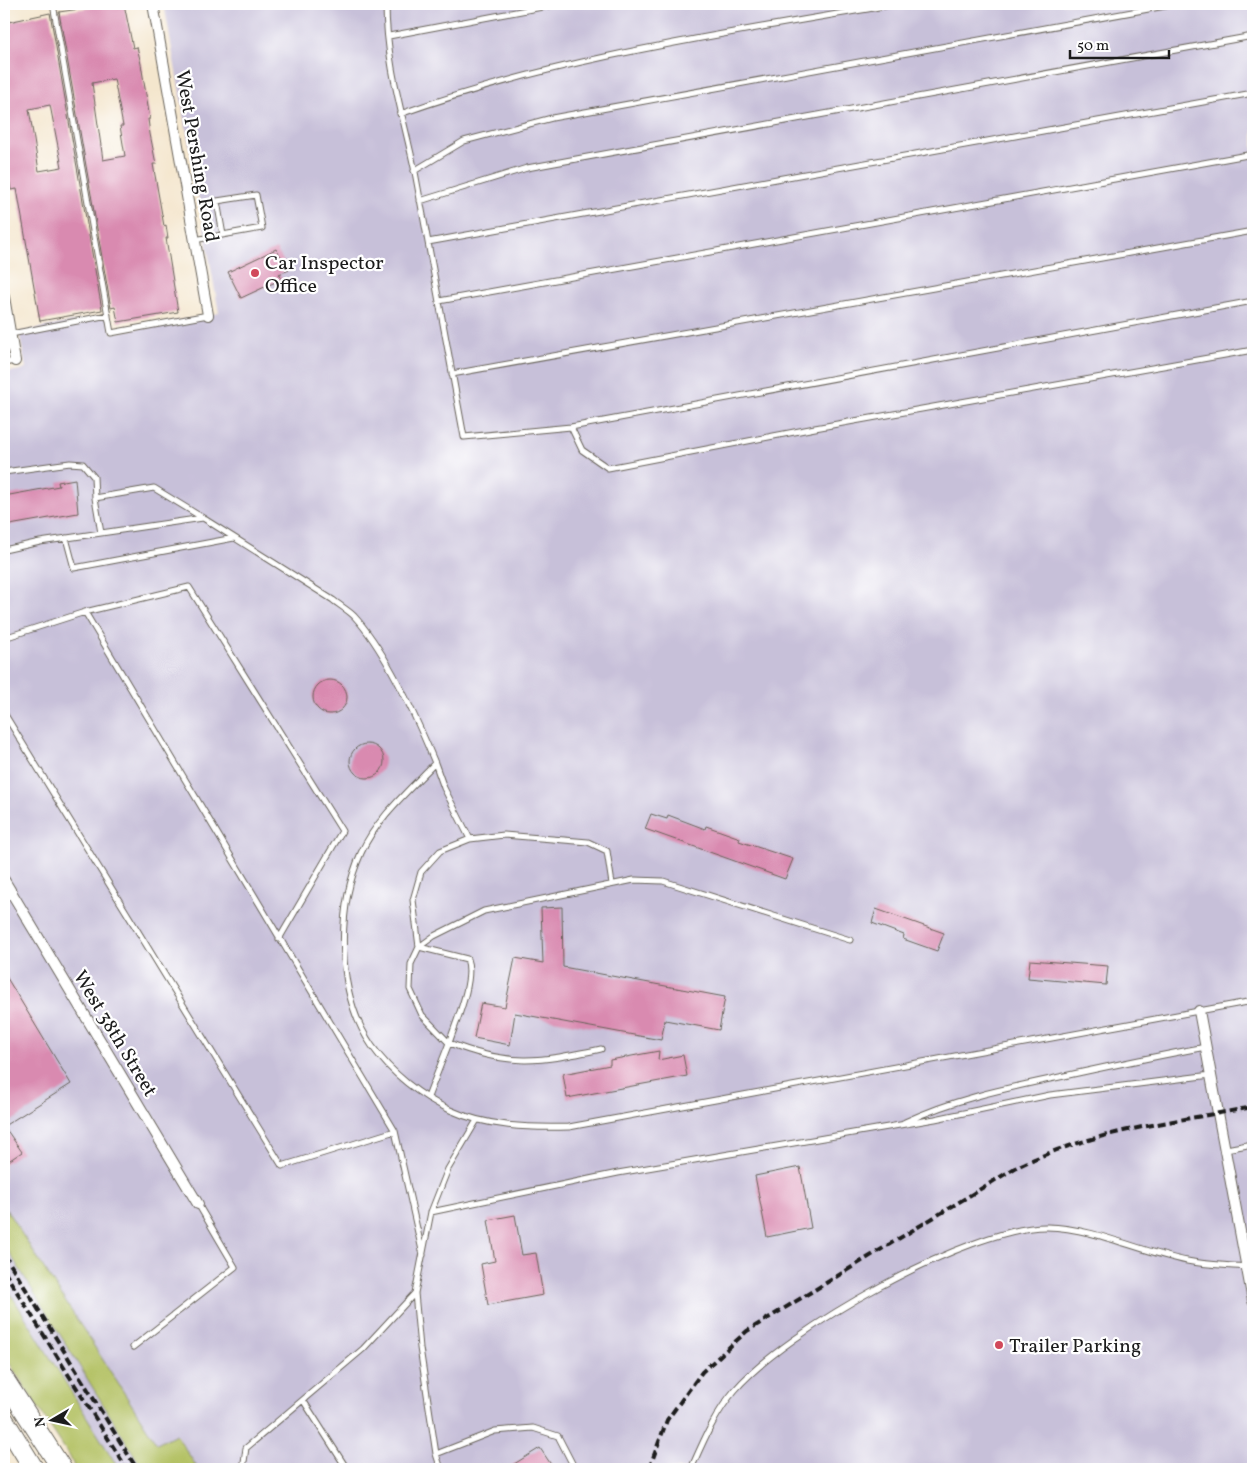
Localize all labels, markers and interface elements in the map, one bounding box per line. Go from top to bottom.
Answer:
scale bar [1070,28,1168,60]
text: 50 m [1077,36,1109,57]
street label: West Pershing Road [167,68,225,245]
place label: Car Inspector Office [265,250,384,301]
marker: Car Inspector Office [249,267,261,279]
street label: West 38th Street [65,965,163,1103]
place label: Trailer Parking [1009,1333,1141,1361]
marker: Trailer Parking [993,1339,1005,1351]
north arrow [28,1396,78,1446]
text: N [30,1415,51,1428]

